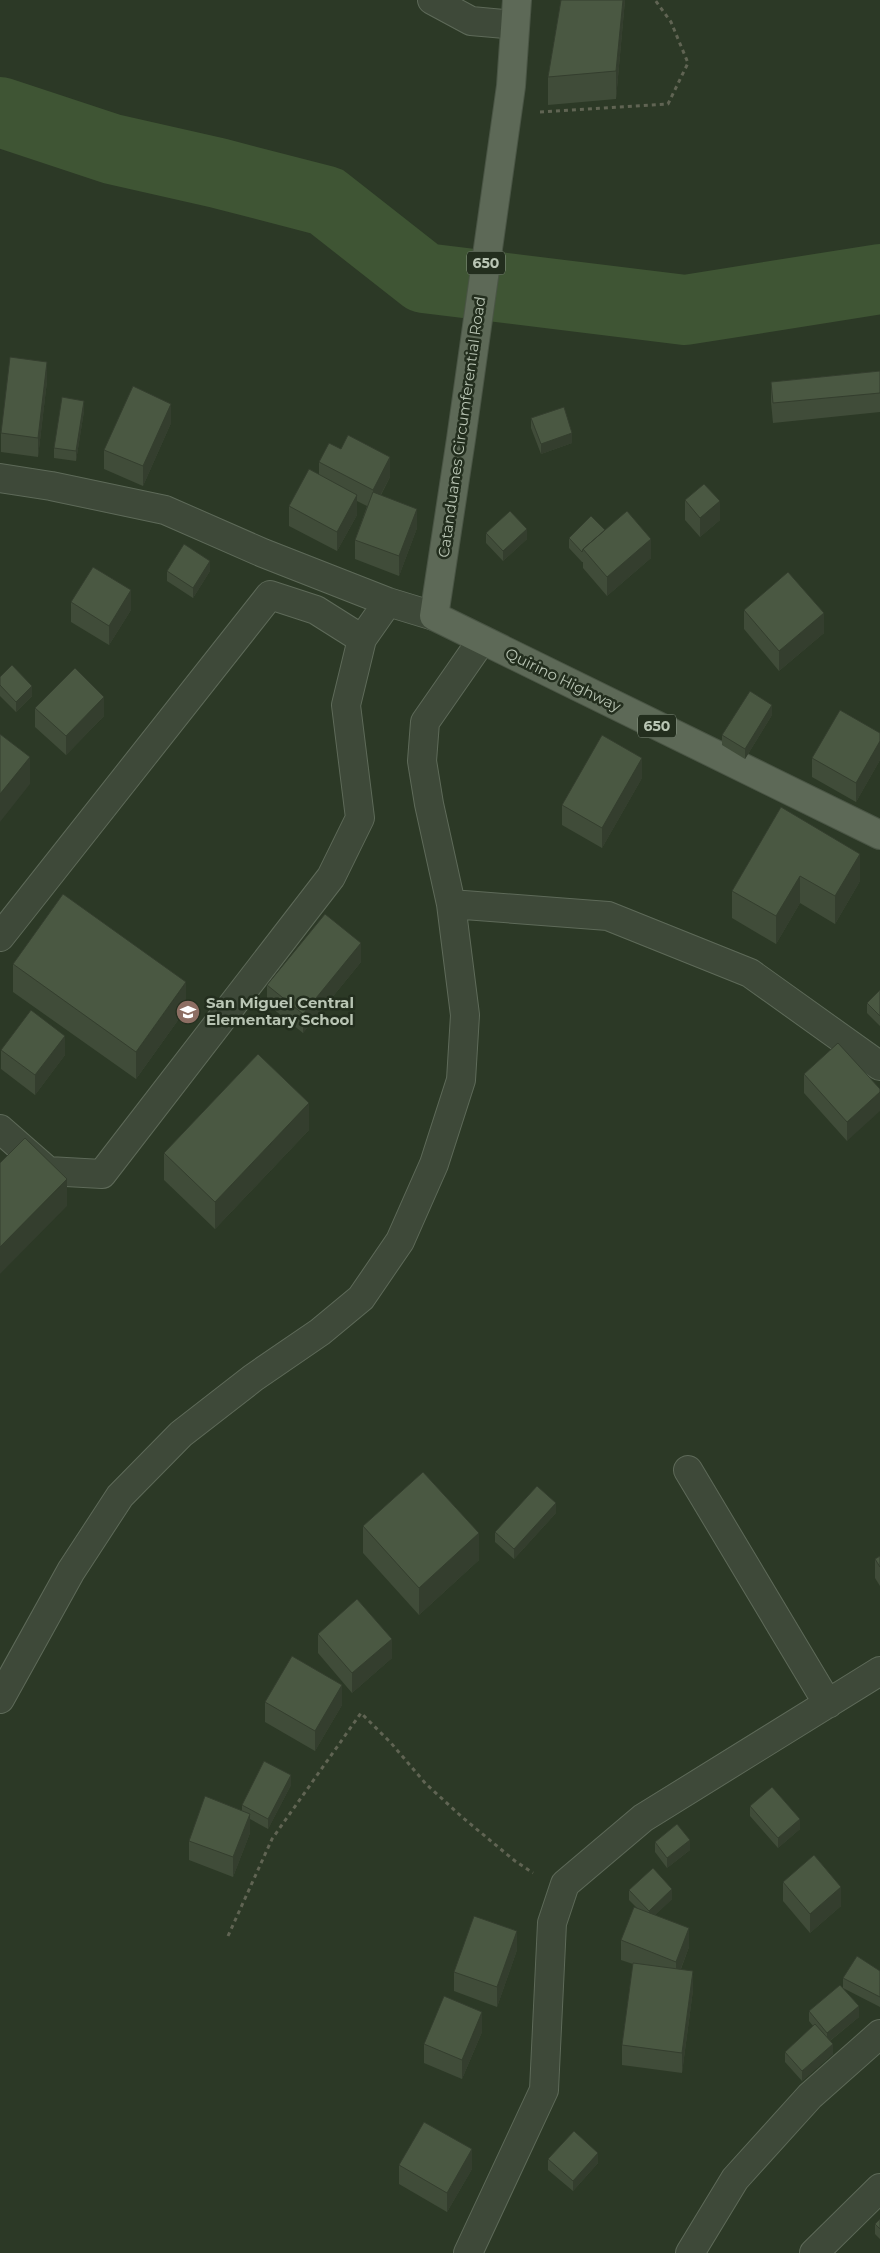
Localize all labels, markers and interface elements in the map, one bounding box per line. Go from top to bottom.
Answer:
road number: 650 [467,252,505,274]
street label: Catanduanes Circumferential Road [434,295,489,559]
street label: Quirino Highway [502,643,625,716]
road number: 650 [638,714,676,738]
place label: San Miguel Central Elementary School [206,993,354,1029]
school or university icon: San Miguel Central Elementary School [175,999,201,1025]

